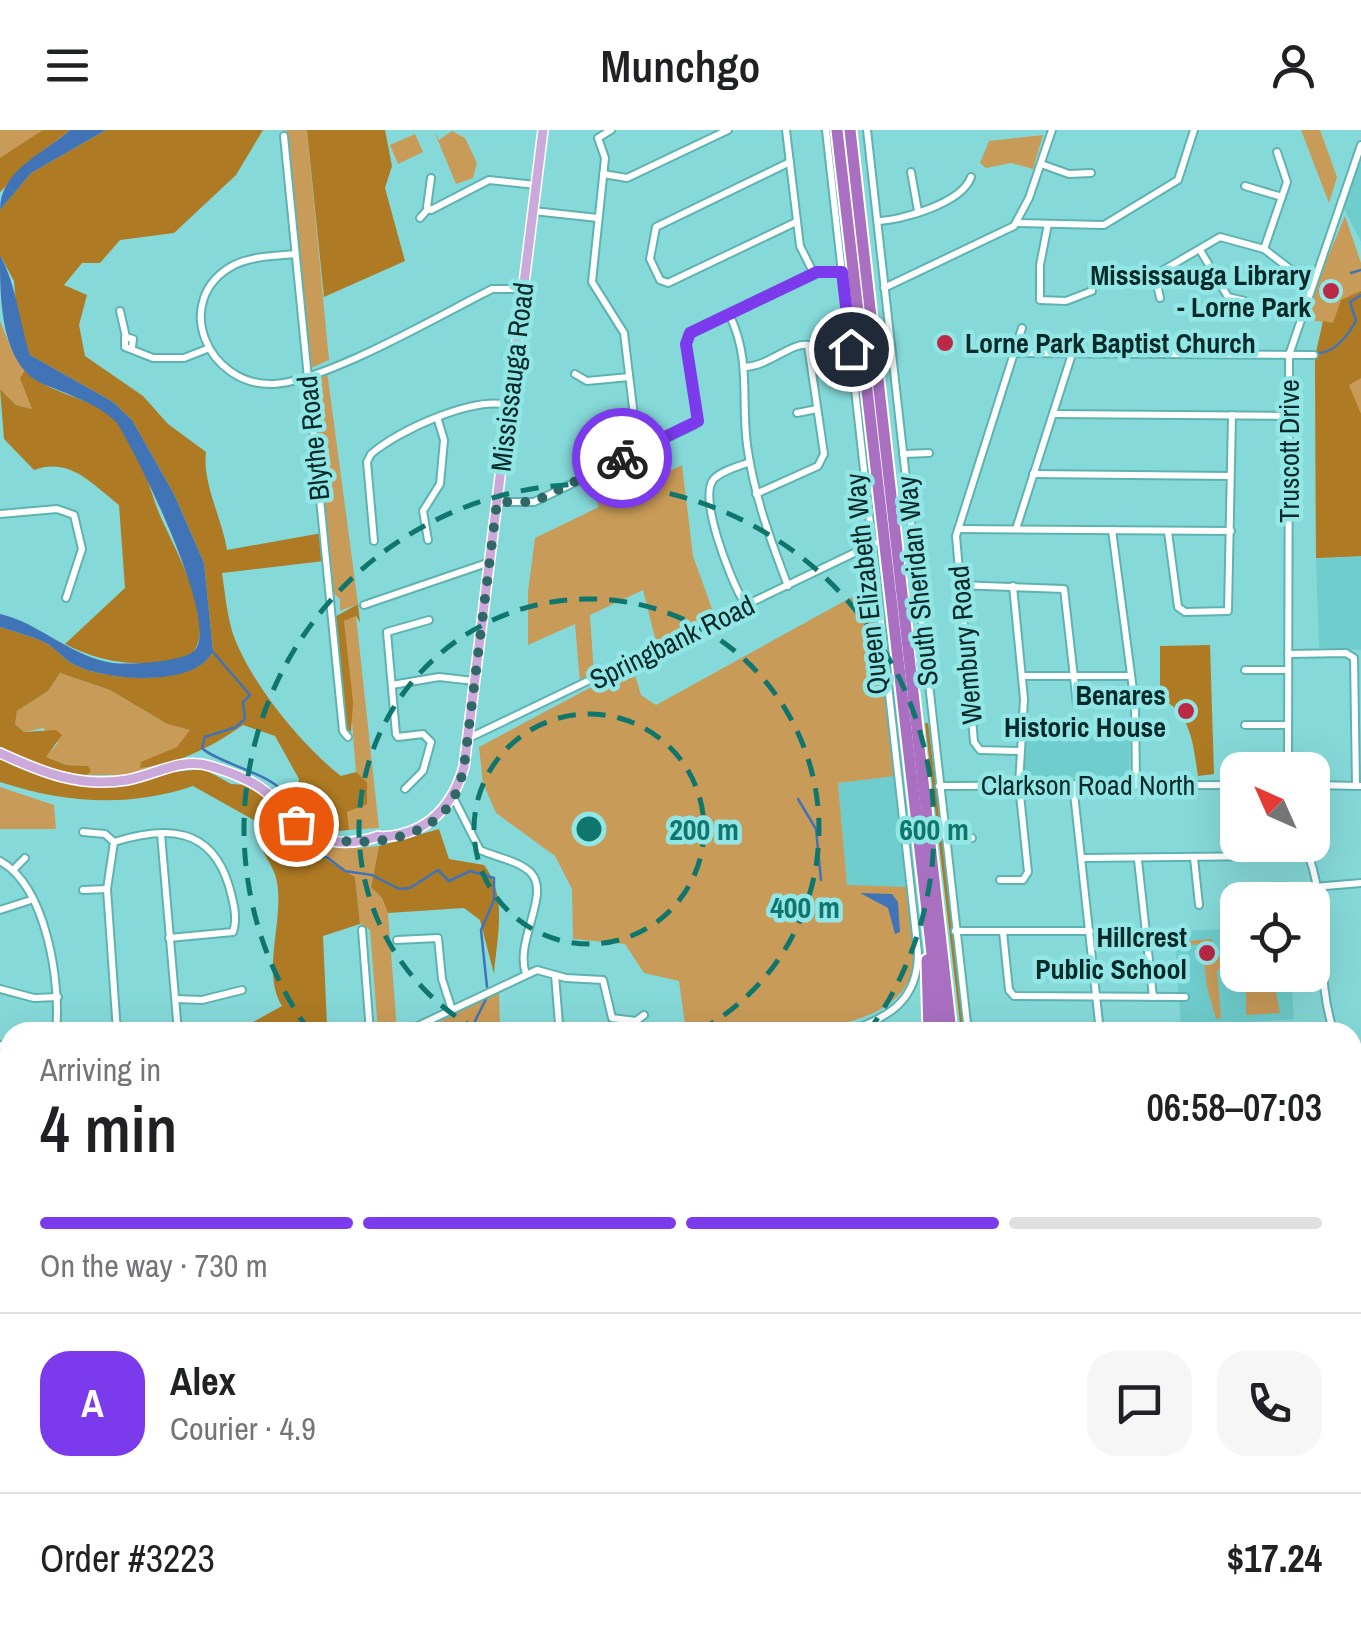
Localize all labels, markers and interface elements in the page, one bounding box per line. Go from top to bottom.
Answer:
text: Munchgo [601,35,760,96]
icon: menu [40,38,95,93]
icon: person [1266,38,1321,93]
place label: Mississauga Library - Lorne Park [1090,256,1311,326]
street label: Mississauga Road [482,280,542,474]
marker: Mississauga Library - Lorne Park [1320,280,1342,302]
pin [809,307,894,392]
icon: home [824,322,879,377]
place label: Lorne Park Baptist Church [965,324,1256,362]
marker: Lorne Park Baptist Church [934,332,956,354]
street label: Blythe Road [288,374,338,502]
street label: Truscott Drive [1270,379,1308,523]
courier [572,408,672,508]
icon: bike [595,431,650,486]
street label: Queen Elizabeth Way [835,471,897,697]
street label: South Sheridan Way [887,474,947,688]
street label: Wembury Road [939,564,991,726]
street label: Springbank Road [583,586,761,698]
place label: Benares Historic House [1004,676,1166,746]
marker: Benares Historic House [1175,700,1197,722]
north arrow [1220,752,1330,862]
map controls [1220,752,1330,992]
street label: Clarkson Road North [981,766,1195,804]
pin [254,782,339,867]
icon: bag [269,797,324,852]
text: 200 m [669,809,739,849]
text: 600 m [899,809,969,849]
centre of rings [571,811,607,847]
button: locate [1220,882,1330,992]
text: 400 m [770,887,840,927]
place label: Hillcrest Public School [1035,918,1187,988]
marker: Hillcrest Public School [1196,942,1218,964]
text: Arriving in [40,1048,161,1091]
text: 06:58–07:03 [1146,1082,1322,1133]
text: 4 min [40,1085,177,1172]
text: On the way · 730 m [40,1244,268,1287]
button: chat [1087,1351,1192,1456]
button: phone [1217,1351,1322,1456]
text: Alex [170,1356,236,1407]
text: A [81,1378,104,1429]
text: Courier · 4.9 [170,1407,316,1450]
text: Order #3223 [40,1533,215,1584]
text: $17.24 [1227,1533,1322,1584]

